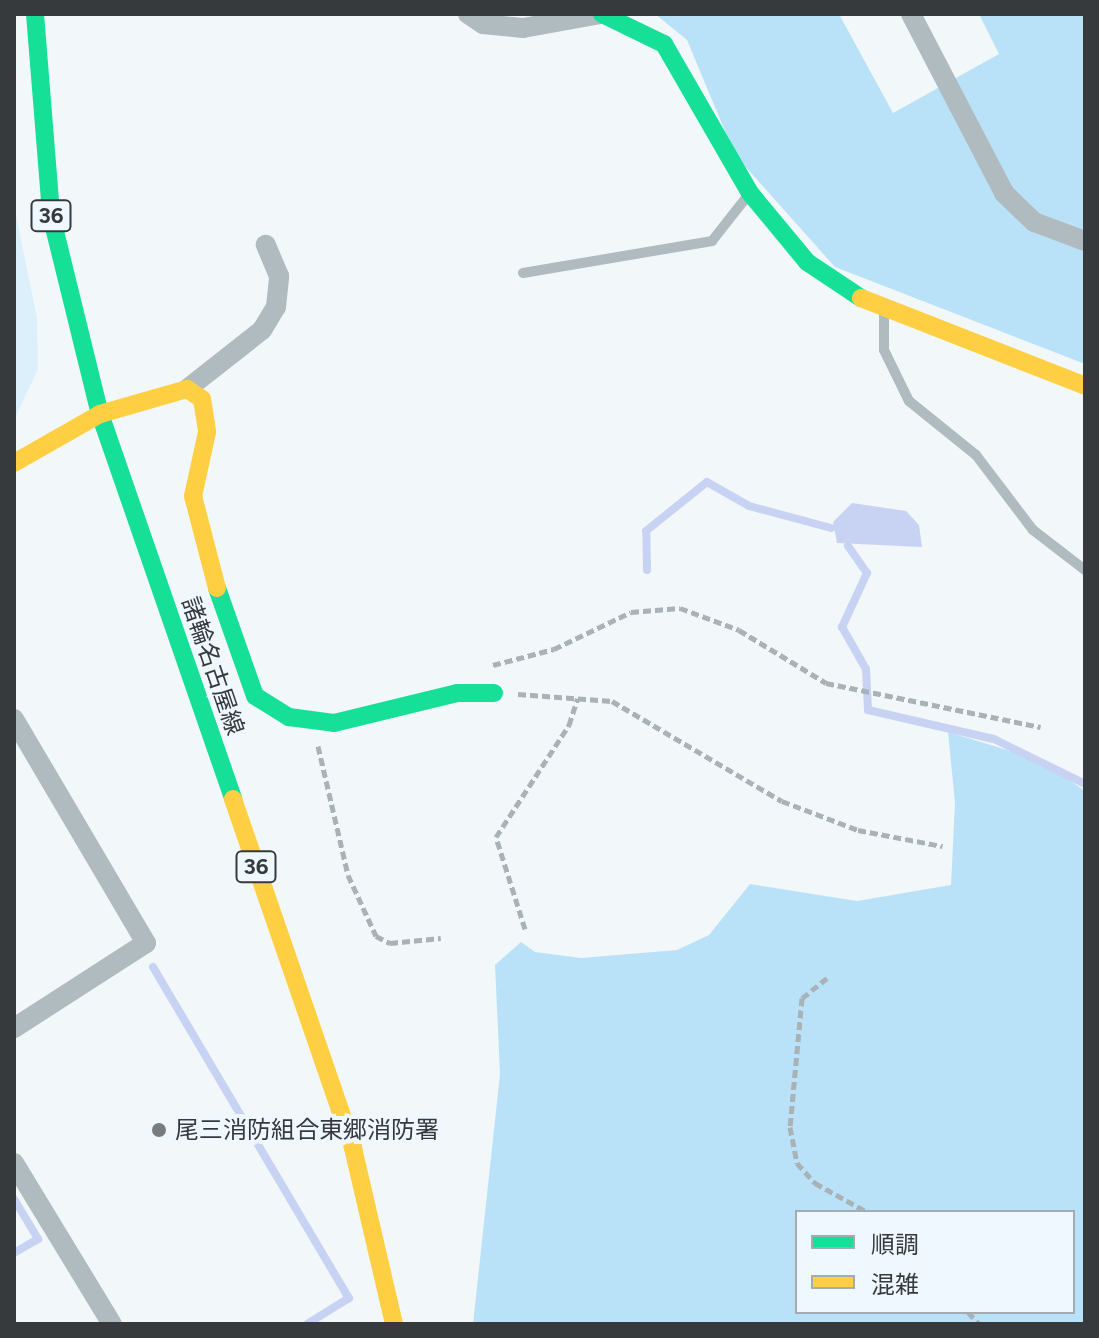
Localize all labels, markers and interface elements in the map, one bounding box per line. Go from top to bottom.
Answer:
road number: 36 [29,198,73,234]
street label: 諸輪名古屋線 [176,593,250,739]
road number: 36 [234,849,278,885]
place label: 尾三消防組合東郷消防署 [175,1116,439,1144]
marker: 尾三消防組合東郷消防署 [150,1121,168,1139]
legend [795,1210,1075,1314]
text: 順調 [871,1230,919,1259]
text: 混雑 [871,1270,919,1299]

